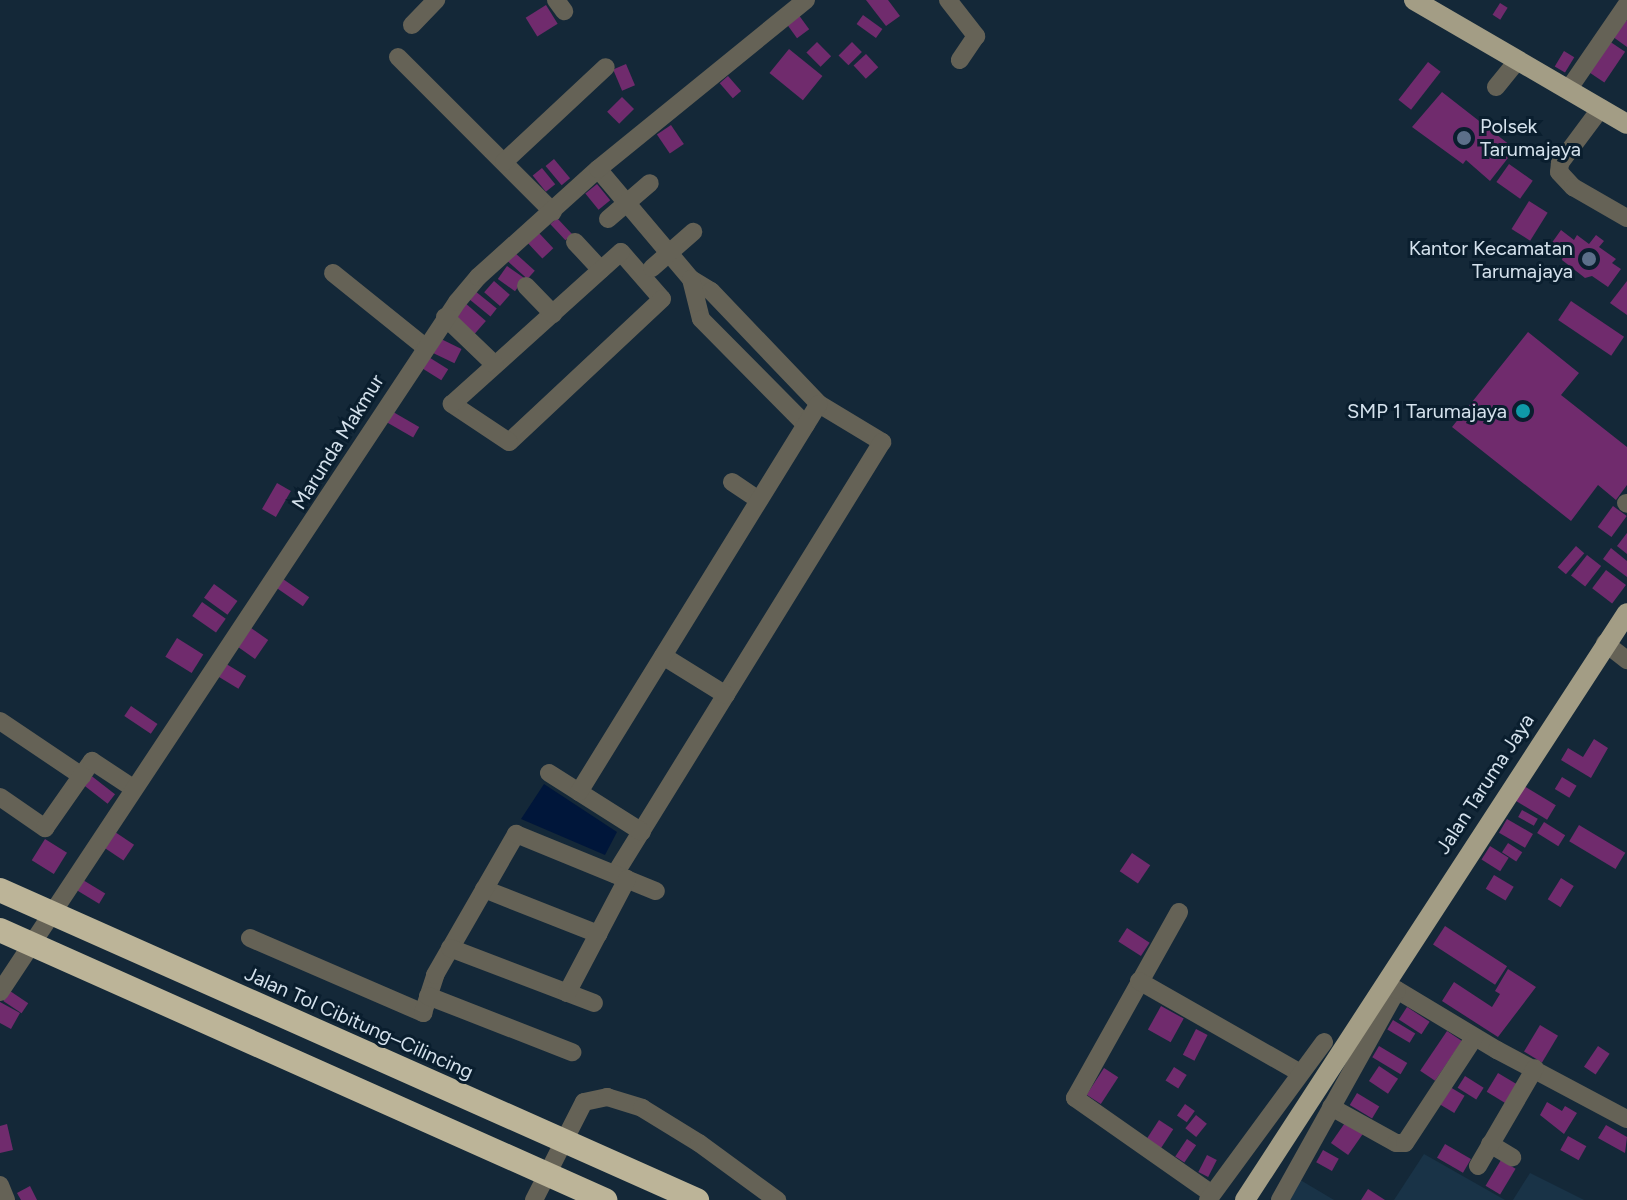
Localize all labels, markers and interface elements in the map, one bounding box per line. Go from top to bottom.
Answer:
place label: Polsek Tarumajaya [1480,114,1581,161]
marker: Polsek Tarumajaya [1455,129,1473,147]
place label: Kantor Kecamatan Tarumajaya [1409,236,1573,283]
marker: Kantor Kecamatan Tarumajaya [1580,250,1598,268]
street label: Marunda Makmur [287,370,389,514]
place label: SMP 1 Tarumajaya [1347,399,1507,423]
marker: SMP 1 Tarumajaya [1514,402,1532,420]
street label: Jalan Taruma Jaya [1431,709,1539,859]
street label: Jalan Tol Cibitung–Cilincing [241,962,477,1084]

